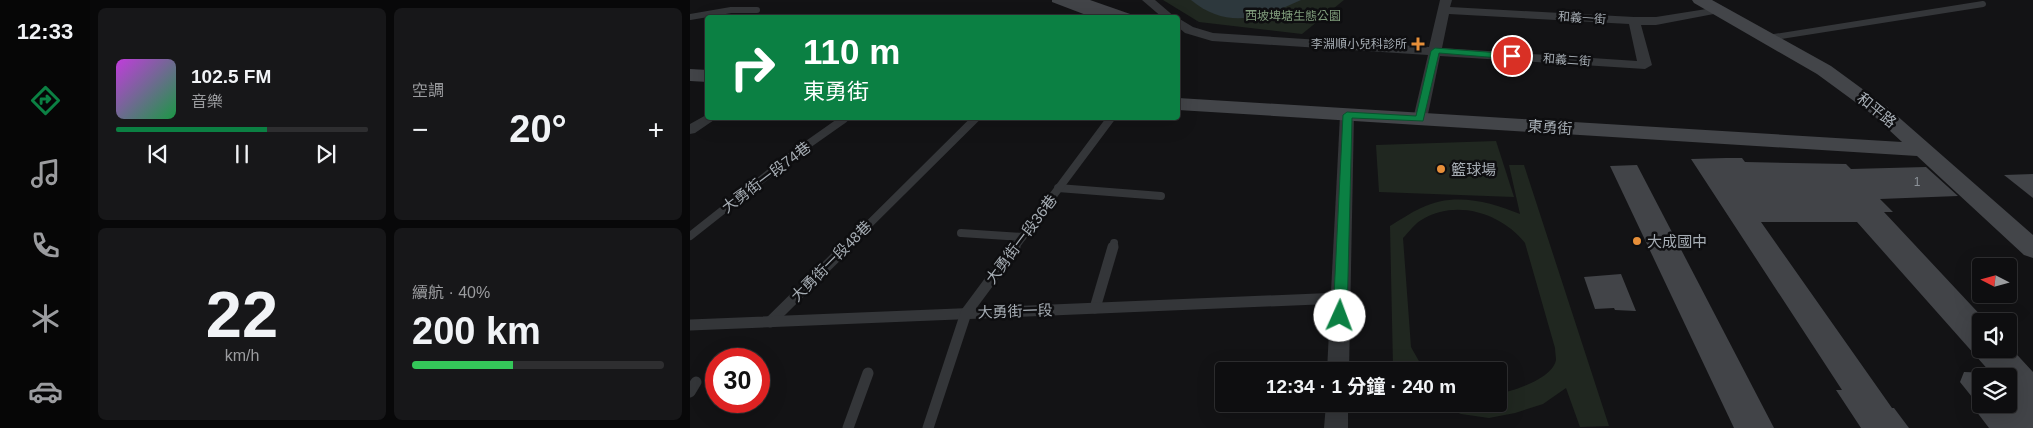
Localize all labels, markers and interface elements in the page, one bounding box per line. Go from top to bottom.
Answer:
park label: 西坡埤塘生態公園 [1245,9,1341,23]
street label: 和義一街 [1558,9,1606,27]
text: 12:33 [17,19,73,44]
text: 110 m [803,32,900,71]
icon: right [720,35,785,100]
pin [1491,35,1533,77]
place label: 李淵順小兒科診所 [1311,37,1407,51]
marker: 李淵順小兒科診所 [1411,37,1425,51]
icon: arrive [1498,42,1526,70]
street label: 和義二街 [1543,51,1591,69]
text: 102.5 FM [191,66,271,87]
text: 東勇街 [803,79,869,104]
text: 空調 [412,82,444,99]
icon: directions [28,83,63,118]
street label: 和平路 [1854,89,1900,131]
text: 音樂 [191,93,223,110]
text: 20° [509,108,567,150]
text: − [412,114,428,145]
text: + [648,114,664,145]
street label: 東勇街 [1527,117,1573,137]
street label: 大勇街一段74巷 [718,138,814,216]
icon: previous [144,140,172,168]
icon: pause [228,140,256,168]
icon: next [312,140,340,168]
icon: music [28,156,63,191]
place label: 籃球場 [1451,161,1496,178]
marker: 籃球場 [1435,163,1447,175]
house number: 1 [1914,175,1921,189]
street label: 大勇街一段36巷 [982,191,1060,287]
street label: 大勇街一段48巷 [787,217,875,305]
icon: phone [28,228,63,263]
place label: 大成國中 [1647,233,1707,250]
marker: 大成國中 [1631,235,1643,247]
north arrow [1972,258,2018,302]
map controls [1972,258,2017,413]
text: 22 [206,278,278,351]
text: 續航 · 40% [412,284,490,301]
position arrow [1313,289,1365,341]
icon: climate [28,301,63,336]
street label: 大勇街一段 [977,301,1053,321]
text: 200 km [412,310,541,352]
button: sound [1972,313,2017,358]
text: km/h [225,347,259,364]
speed limit sign: 30 [705,348,770,413]
button: layers [1972,368,2017,413]
icon: car [28,374,63,409]
text: 12:34 · 1 分鐘 · 240 m [1266,376,1456,397]

